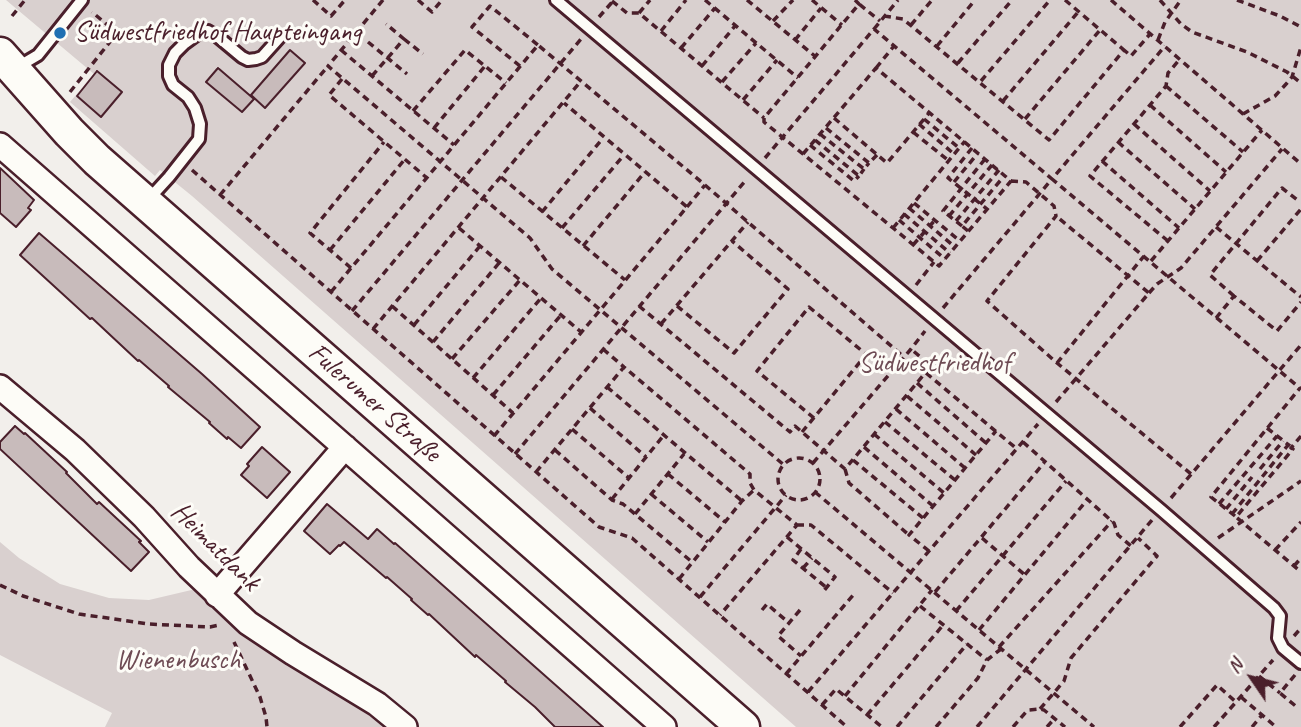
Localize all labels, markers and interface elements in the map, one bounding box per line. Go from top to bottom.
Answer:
place label: Südwestfriedhof Haupteingang [74,16,361,50]
marker: Südwestfriedhof Haupteingang [52,25,68,41]
street label: Fulerumer Straße [301,336,447,470]
park label: Südwestfriedhof [858,347,1010,381]
street label: Heimatdank [163,495,267,599]
north arrow [1217,643,1287,713]
park label: Wienenbusch [116,644,240,678]
text: N [1222,654,1248,678]

